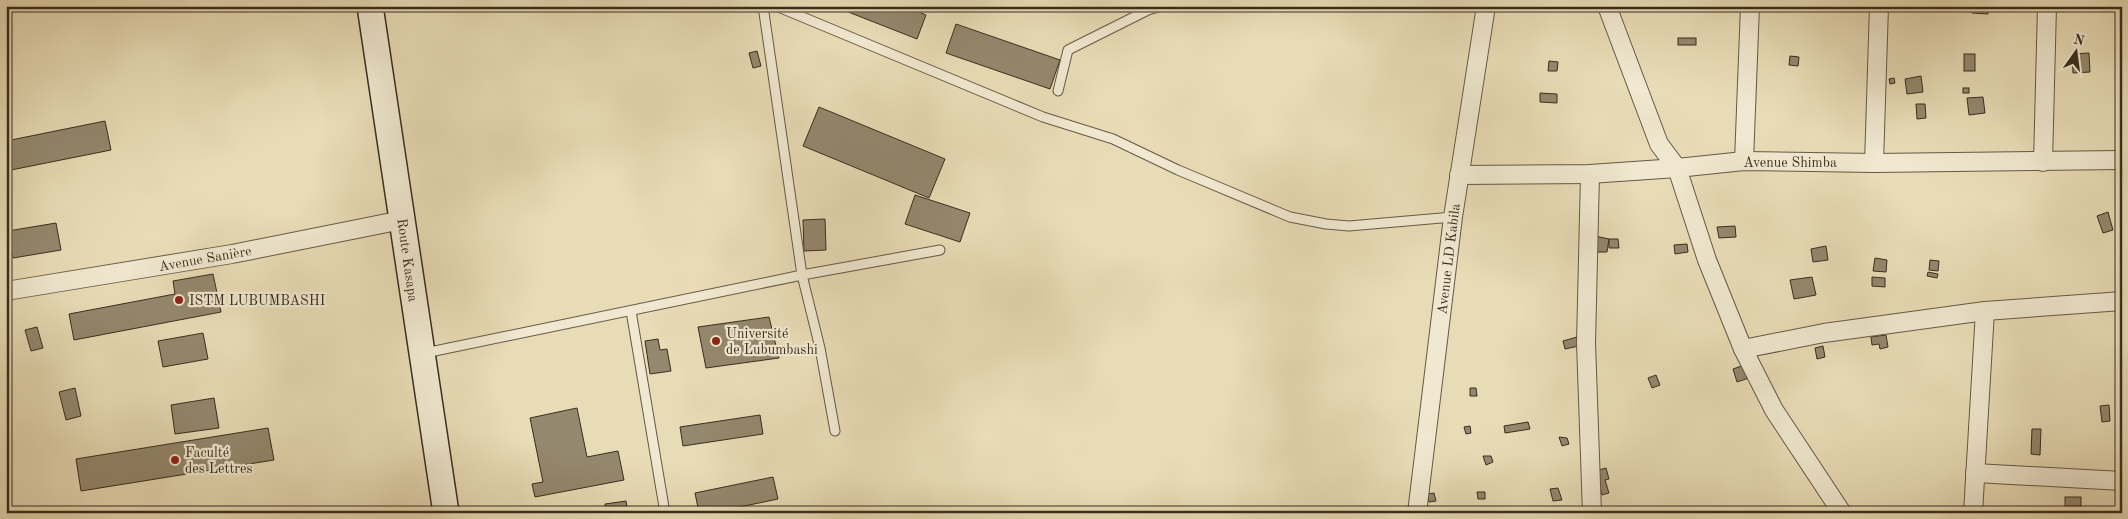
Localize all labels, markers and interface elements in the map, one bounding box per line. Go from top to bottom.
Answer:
north arrow [2050,28,2100,78]
text: N [2072,32,2086,49]
street label: Avenue Shimba [1743,156,1837,170]
street label: Avenue LD Kabila [1435,203,1463,315]
street label: Route Kasapa [394,217,420,303]
street label: Avenue Sanière [158,244,253,274]
marker: ISTM LUBUMBASHI [173,294,185,306]
place label: ISTM LUBUMBASHI [189,294,325,308]
place label: Université de Lubumbashi [726,327,818,357]
marker: Université de Lubumbashi [710,335,722,347]
place label: Faculté des Lettres [185,446,253,476]
marker: Faculté des Lettres [169,454,181,466]

